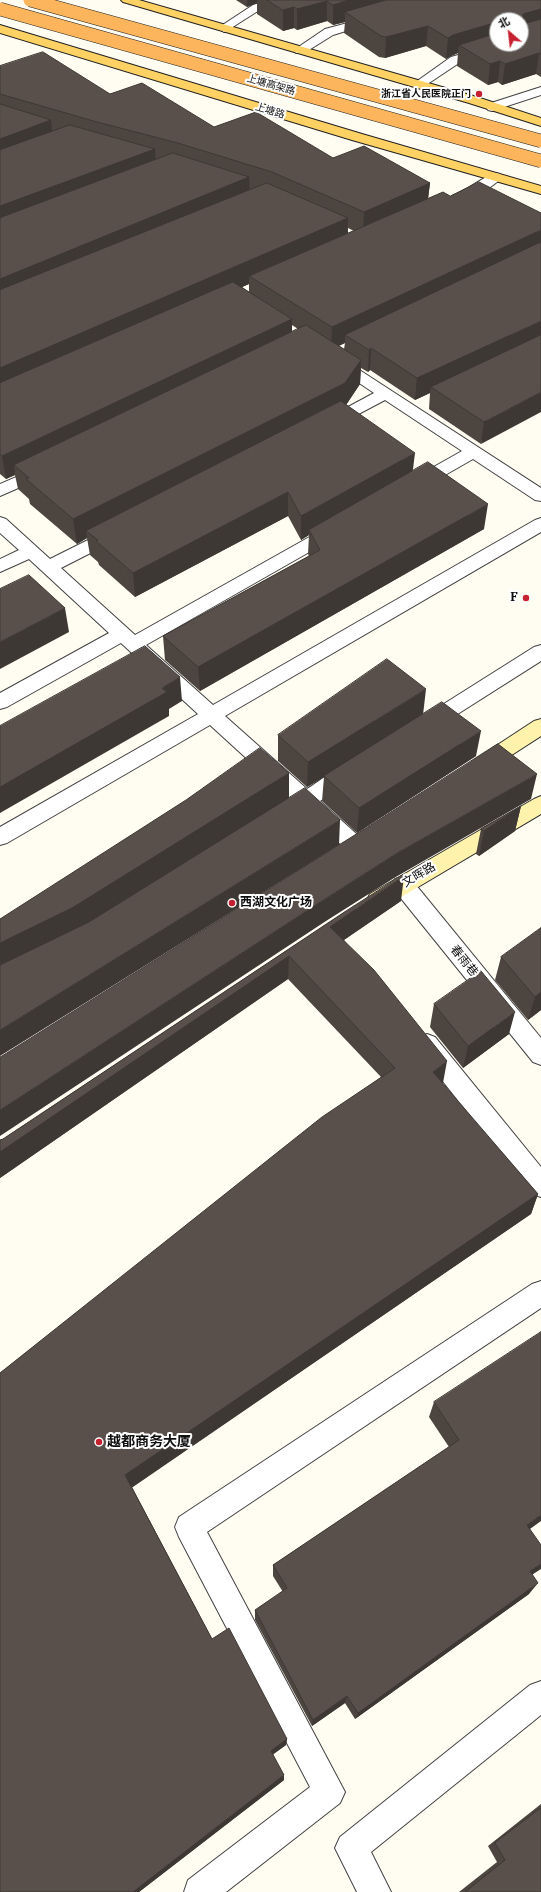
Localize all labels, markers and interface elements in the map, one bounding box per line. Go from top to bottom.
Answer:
north arrow [489,12,529,52]
text: 北 [496,14,512,31]
street label: 上塘高架路 [245,72,297,98]
place label: 浙江省人民医院正门 [381,88,471,100]
marker: 浙江省人民医院正门 [474,89,484,99]
street label: 上塘路 [254,101,286,121]
place label: F [510,591,518,605]
marker: F [521,593,531,603]
street label: 文晖路 [400,860,438,890]
place label: 西湖文化广场 [240,896,312,910]
marker: 西湖文化广场 [227,898,237,908]
street label: 春雨巷 [447,942,481,980]
place label: 越都商务大厦 [107,1434,191,1450]
marker: 越都商务大厦 [94,1437,104,1447]

